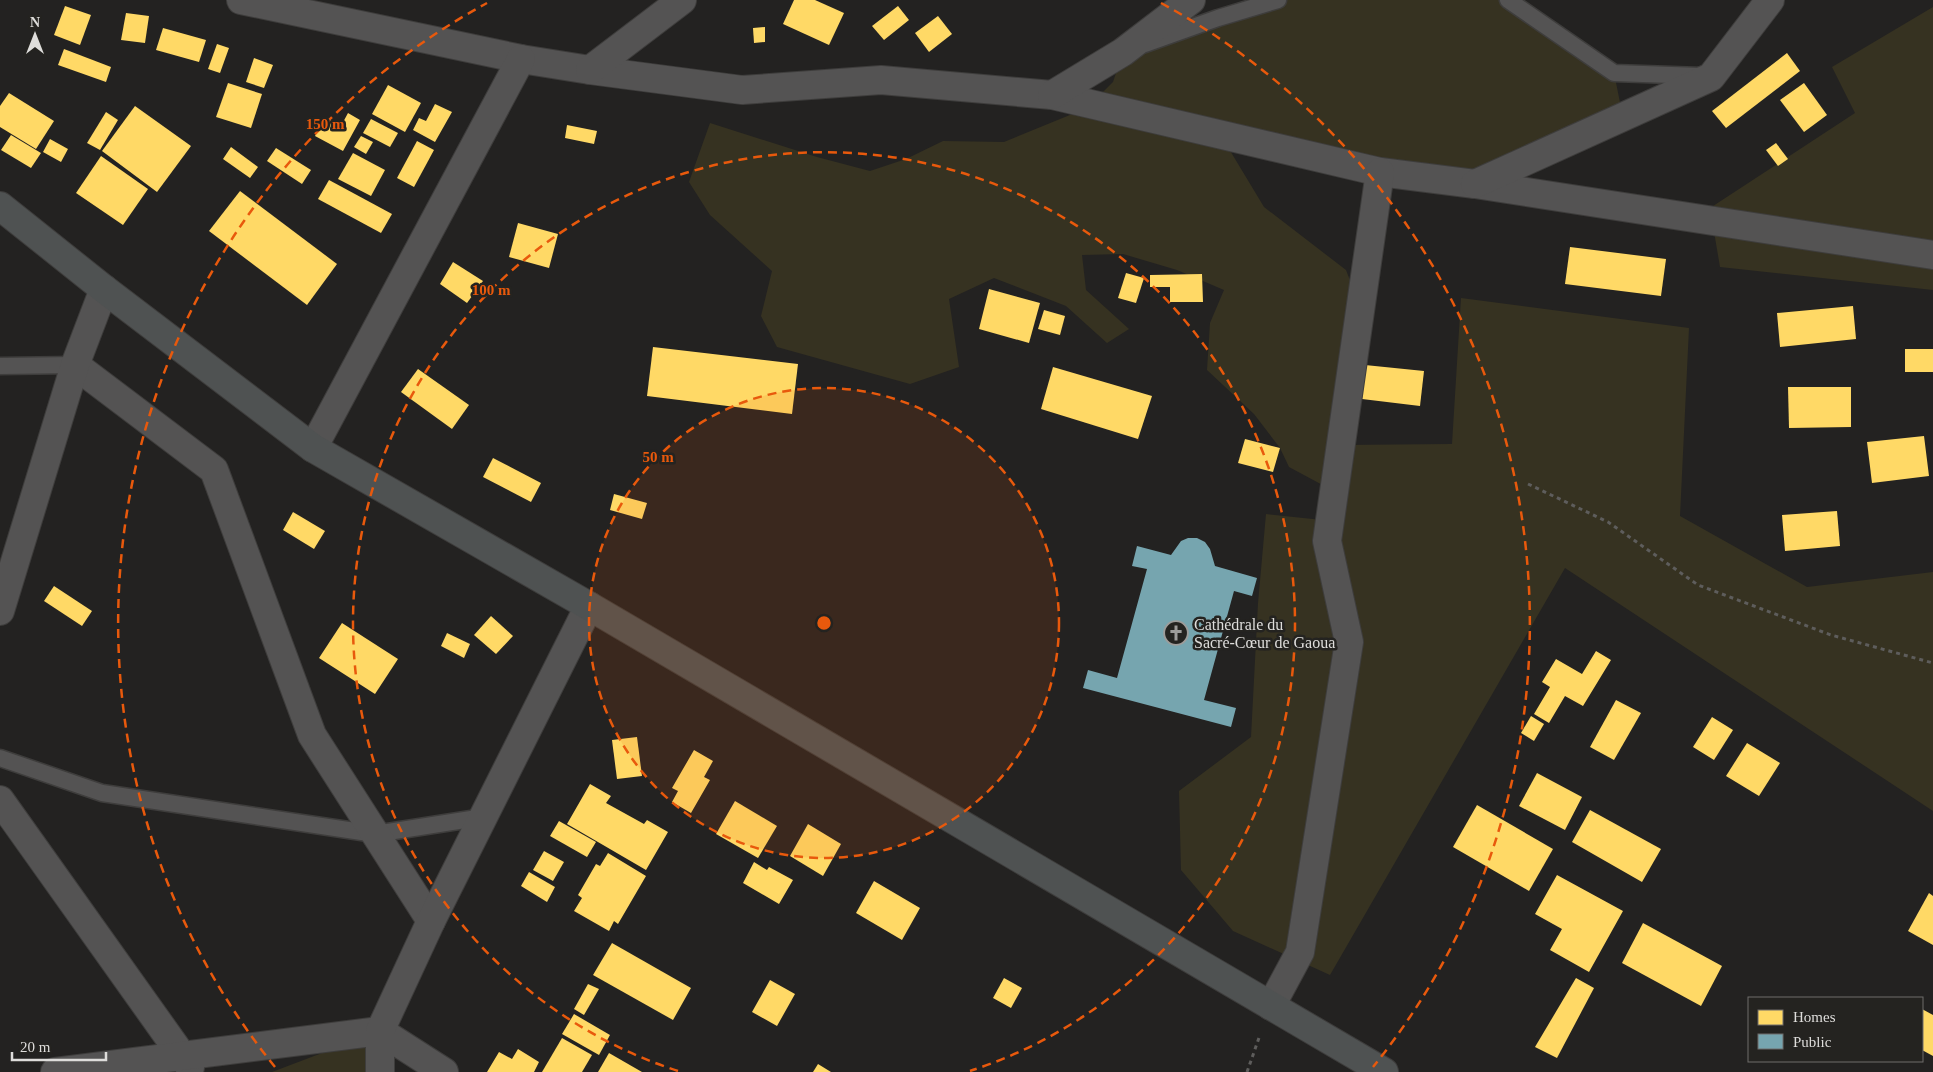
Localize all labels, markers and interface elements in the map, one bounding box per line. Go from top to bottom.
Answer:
north arrow [10,10,60,60]
text: N [30,15,40,30]
text: 150 m [306,116,345,132]
text: 100 m [472,282,511,298]
text: 50 m [642,449,674,465]
centre of rings [815,614,833,632]
place label: Cathédrale du Sacré-Cœur de Gaoua [1194,616,1335,651]
church icon: Cathédrale du Sacré-Cœur de Gaoua [1163,620,1189,646]
legend [1748,997,1923,1062]
text: Homes [1793,1009,1836,1025]
scale bar [12,1030,106,1062]
text: Public [1793,1034,1832,1050]
text: 20 m [20,1039,51,1055]

